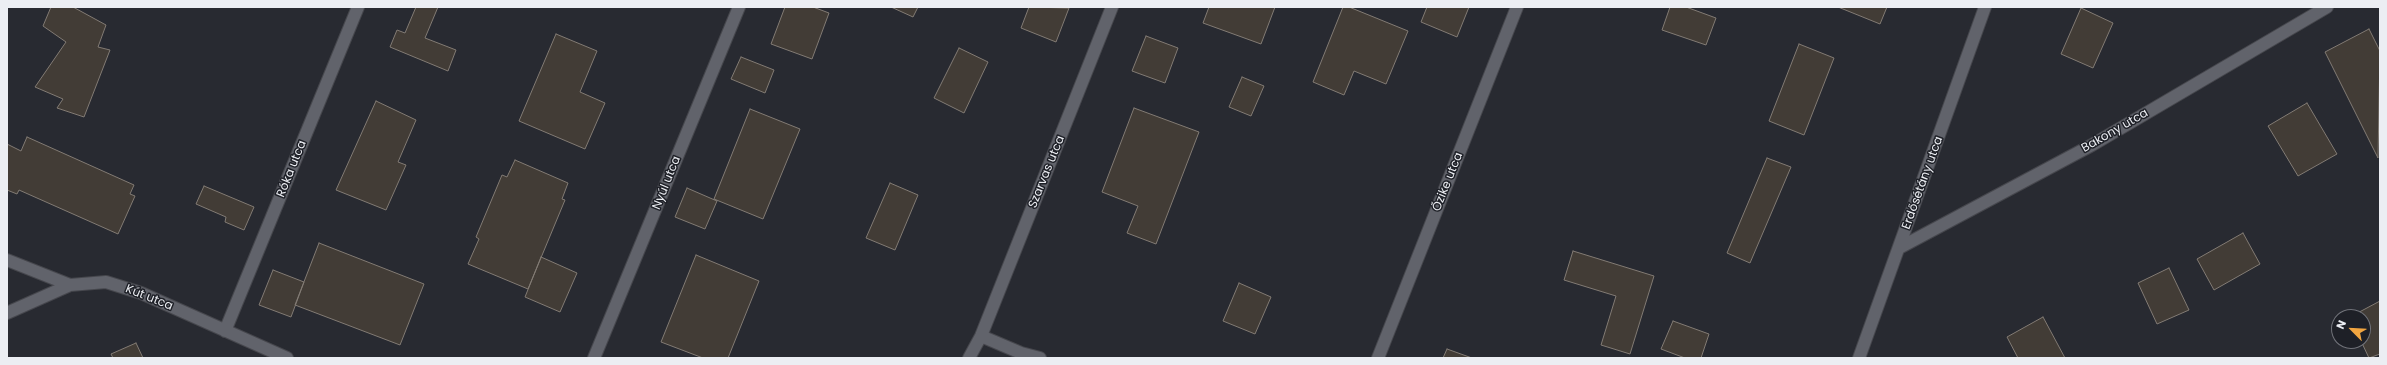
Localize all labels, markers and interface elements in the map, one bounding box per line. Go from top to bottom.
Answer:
street label: Bakony utca [2079,106,2151,156]
street label: Szarvas utca [1026,134,1068,210]
street label: Erdősétány utca [1900,135,1946,231]
street label: Róka utca [274,139,310,199]
street label: Őzike utca [1430,151,1466,213]
street label: Nyúl utca [650,154,684,212]
street label: Kút utca [123,282,175,314]
north arrow [2331,309,2371,349]
text: N [2332,317,2350,332]

